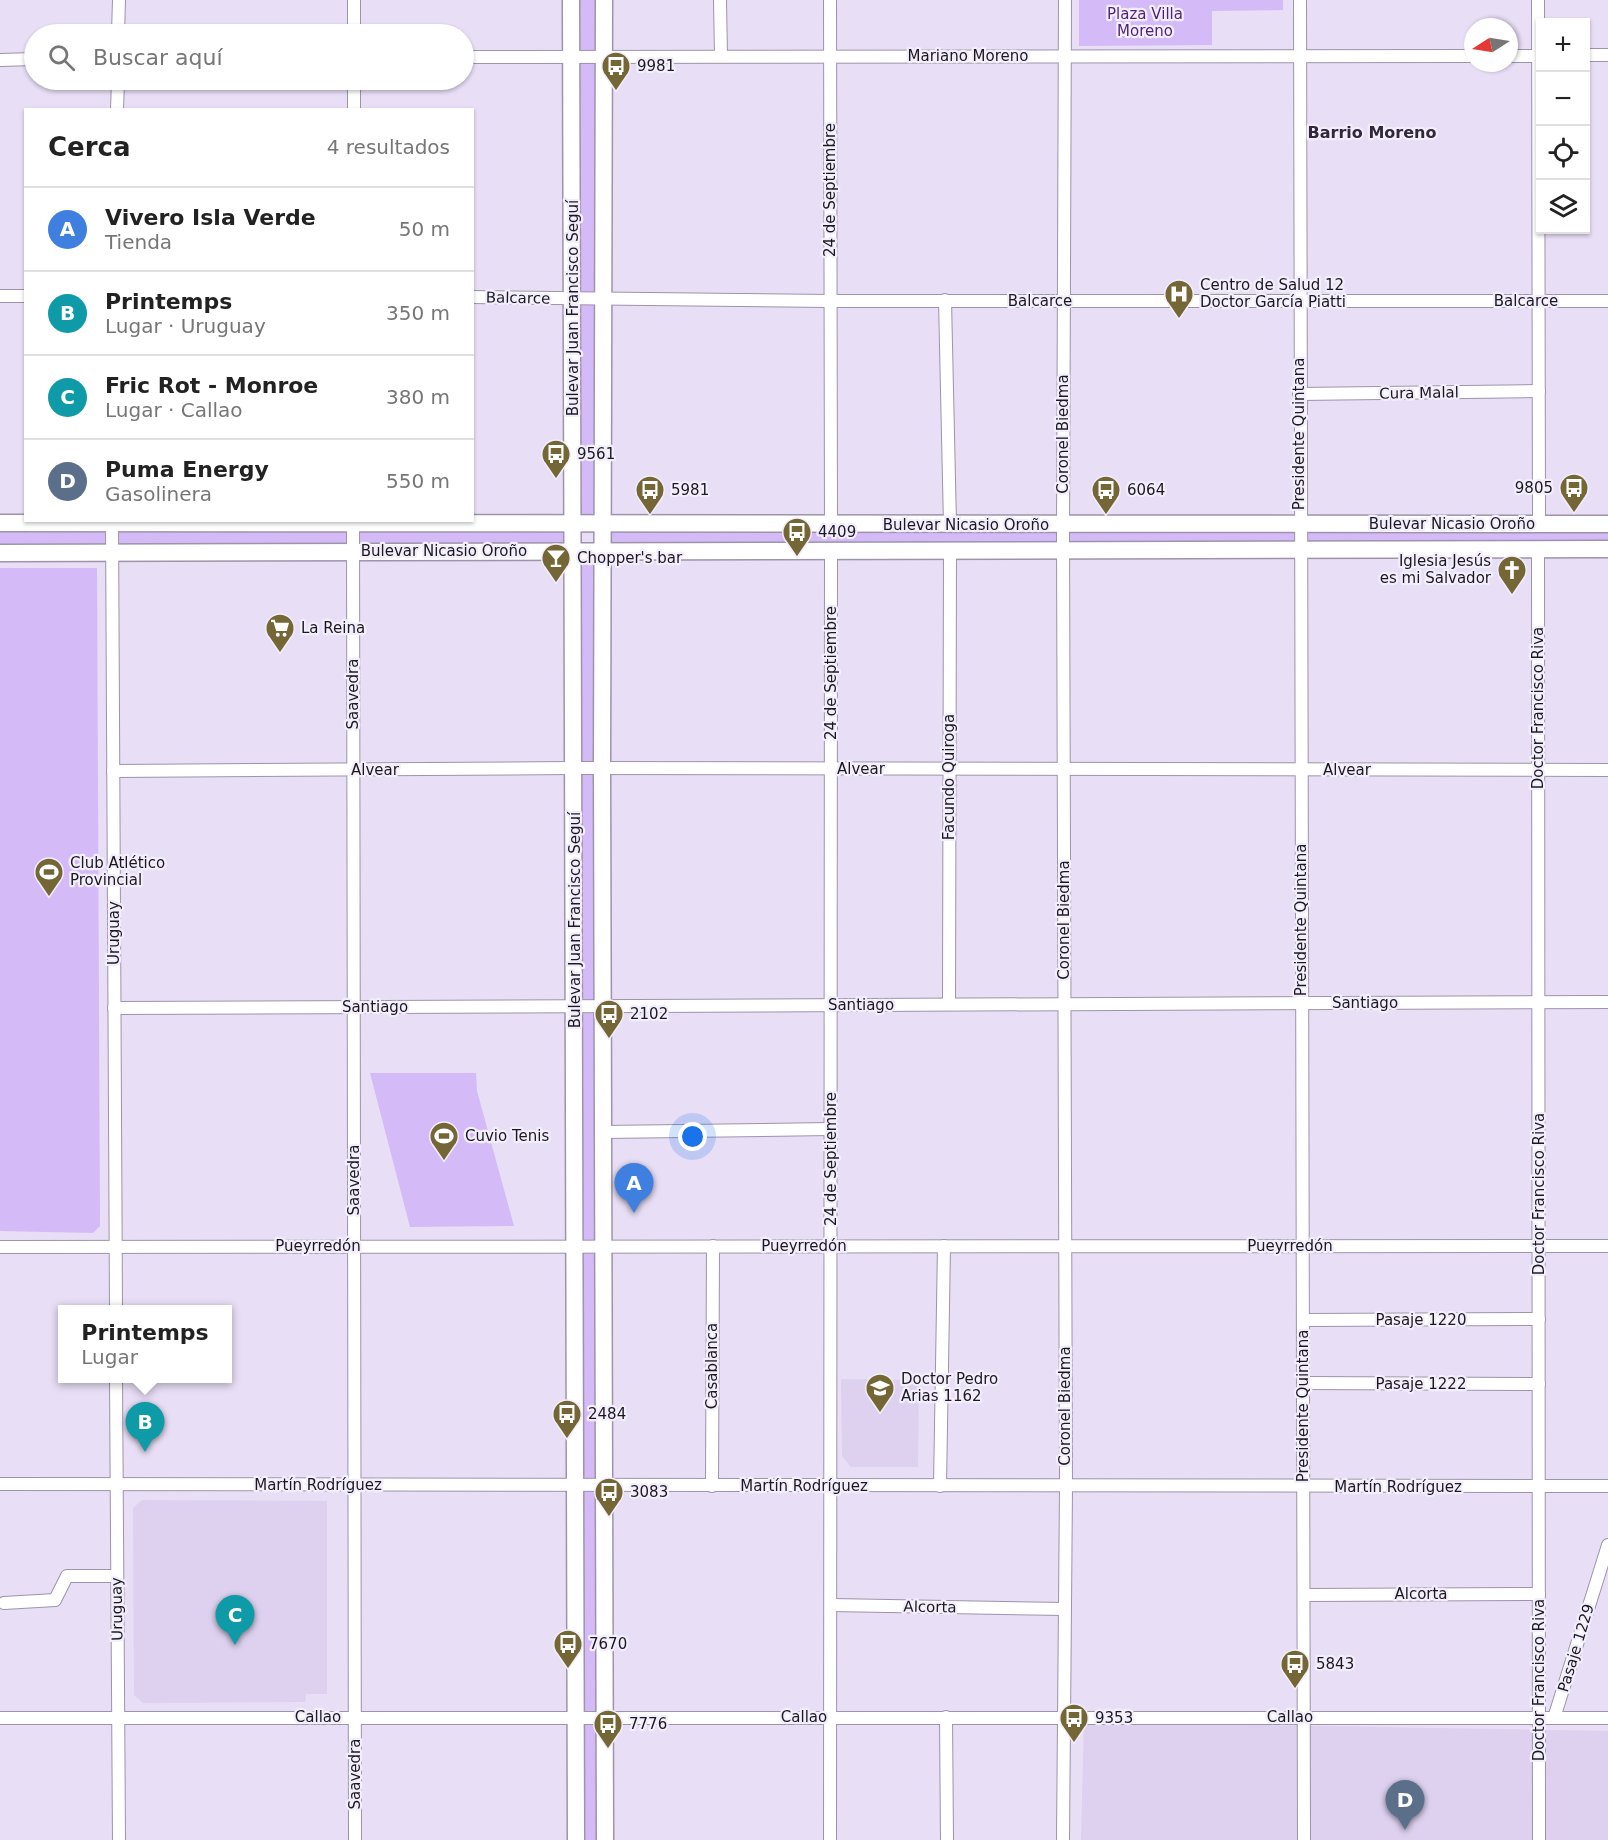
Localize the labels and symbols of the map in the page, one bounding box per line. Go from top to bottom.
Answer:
park label: Plaza Villa Moreno [1107,5,1183,40]
north arrow [1464,18,1518,72]
street label: Mariano Moreno [908,47,1028,65]
bus stop icon: 9981 [600,50,632,92]
place label: 9981 [637,57,675,75]
street label: 24 de Septiembre [821,123,839,257]
district label: Barrio Moreno [1308,123,1436,142]
street label: Bulevar Juan Francisco Seguí [564,199,582,416]
place label: Centro de Salud 12 Doctor García Piatti [1200,276,1346,311]
hospital icon: Centro de Salud 12 Doctor García Piatti [1163,278,1195,320]
street label: Balcarce [486,288,550,308]
street label: Balcarce [1008,292,1072,310]
street label: Balcarce [1494,292,1558,310]
street label: Presidente Quintana [1290,358,1308,510]
street label: Coronel Biedma [1054,374,1072,494]
street label: Cura Malal [1379,383,1459,403]
bus stop icon: 9561 [540,438,572,480]
place label: 9561 [577,445,615,463]
bus stop icon: 9805 [1558,472,1590,514]
bus stop icon: 5981 [634,474,666,516]
bus stop icon: 6064 [1090,474,1122,516]
place label: 9805 [1515,479,1553,497]
place label: 5981 [671,481,709,499]
place label: 6064 [1127,481,1165,499]
street label: Bulevar Nicasio Oroño [1369,515,1535,533]
bus stop icon: 4409 [781,516,813,558]
street label: Bulevar Nicasio Oroño [883,516,1049,534]
place label: 4409 [818,523,856,541]
street label: Bulevar Nicasio Oroño [361,542,527,560]
bar icon: Chopper's bar [540,542,572,584]
place label: Chopper's bar [577,549,683,567]
place label: Iglesia Jesús es mi Salvador [1380,552,1492,587]
church icon: Iglesia Jesús es mi Salvador [1496,554,1528,596]
street label: 24 de Septiembre [822,606,840,740]
supermarket icon: La Reina [264,612,296,654]
place label: La Reina [301,619,365,637]
street label: Doctor Francisco Riva [1529,627,1547,789]
street label: Saavedra [344,659,362,729]
street label: Facundo Quiroga [940,714,958,840]
street label: Alvear [837,760,886,778]
street label: Alvear [351,761,400,779]
street label: Alvear [1323,761,1372,779]
street label: Bulevar Juan Francisco Seguí [566,811,584,1028]
street label: Presidente Quintana [1292,844,1310,996]
place label: Club Atlético Provincial [70,854,165,889]
sports icon: Club Atlético Provincial [33,856,65,898]
street label: Coronel Biedma [1055,860,1073,980]
street label: Uruguay [105,901,123,965]
street label: Santiago [1332,994,1398,1012]
street label: Santiago [828,996,894,1014]
street label: Santiago [342,998,408,1016]
bus stop icon: 2102 [593,998,625,1040]
place label: 2102 [630,1005,668,1023]
street label: 24 de Septiembre [822,1092,840,1226]
street label: Doctor Francisco Riva [1530,1113,1548,1275]
sports icon: Cuvio Tenis [428,1120,460,1162]
your location [678,1122,707,1151]
place label: Cuvio Tenis [465,1127,549,1145]
street label: Saavedra [345,1145,363,1215]
pin: A [614,1164,654,1213]
street label: Pueyrredón [275,1237,361,1255]
street label: Pueyrredón [761,1237,847,1255]
street label: Pueyrredón [1247,1237,1333,1255]
street label: Pasaje 1220 [1376,1311,1466,1329]
street label: Casablanca [703,1323,721,1409]
street label: Presidente Quintana [1294,1330,1312,1482]
street label: Coronel Biedma [1056,1346,1074,1466]
place label: Doctor Pedro Arias 1162 [901,1370,998,1405]
school or university icon: Doctor Pedro Arias 1162 [864,1372,896,1414]
street label: Pasaje 1222 [1376,1375,1466,1393]
bus stop icon: 2484 [551,1398,583,1440]
pin: B [126,1402,164,1452]
place label: 2484 [588,1405,626,1423]
street label: Martín Rodríguez [254,1476,382,1494]
bus stop icon: 3083 [593,1476,625,1518]
street label: Martín Rodríguez [740,1477,868,1495]
street label: Martín Rodríguez [1334,1478,1462,1496]
place label: 3083 [630,1483,668,1501]
street label: Uruguay [107,1577,127,1641]
street label: Alcorta [1394,1585,1448,1603]
pin: C [216,1596,254,1645]
street label: Alcorta [903,1598,957,1616]
street label: Doctor Francisco Riva [1530,1599,1548,1761]
street label: Pasaje 1229 [1554,1602,1598,1694]
bus stop icon: 7670 [552,1628,584,1670]
place label: 7670 [589,1635,627,1653]
bus stop icon: 5843 [1279,1648,1311,1690]
place label: 5843 [1316,1655,1354,1673]
bus stop icon: 9353 [1058,1702,1090,1744]
street label: Callao [295,1708,341,1726]
bus stop icon: 7776 [592,1708,624,1750]
street label: Callao [781,1708,827,1726]
street label: Callao [1267,1708,1313,1726]
place label: 9353 [1095,1709,1133,1727]
place label: 7776 [629,1715,667,1733]
street label: Saavedra [346,1739,364,1809]
pin: D [1386,1780,1424,1830]

